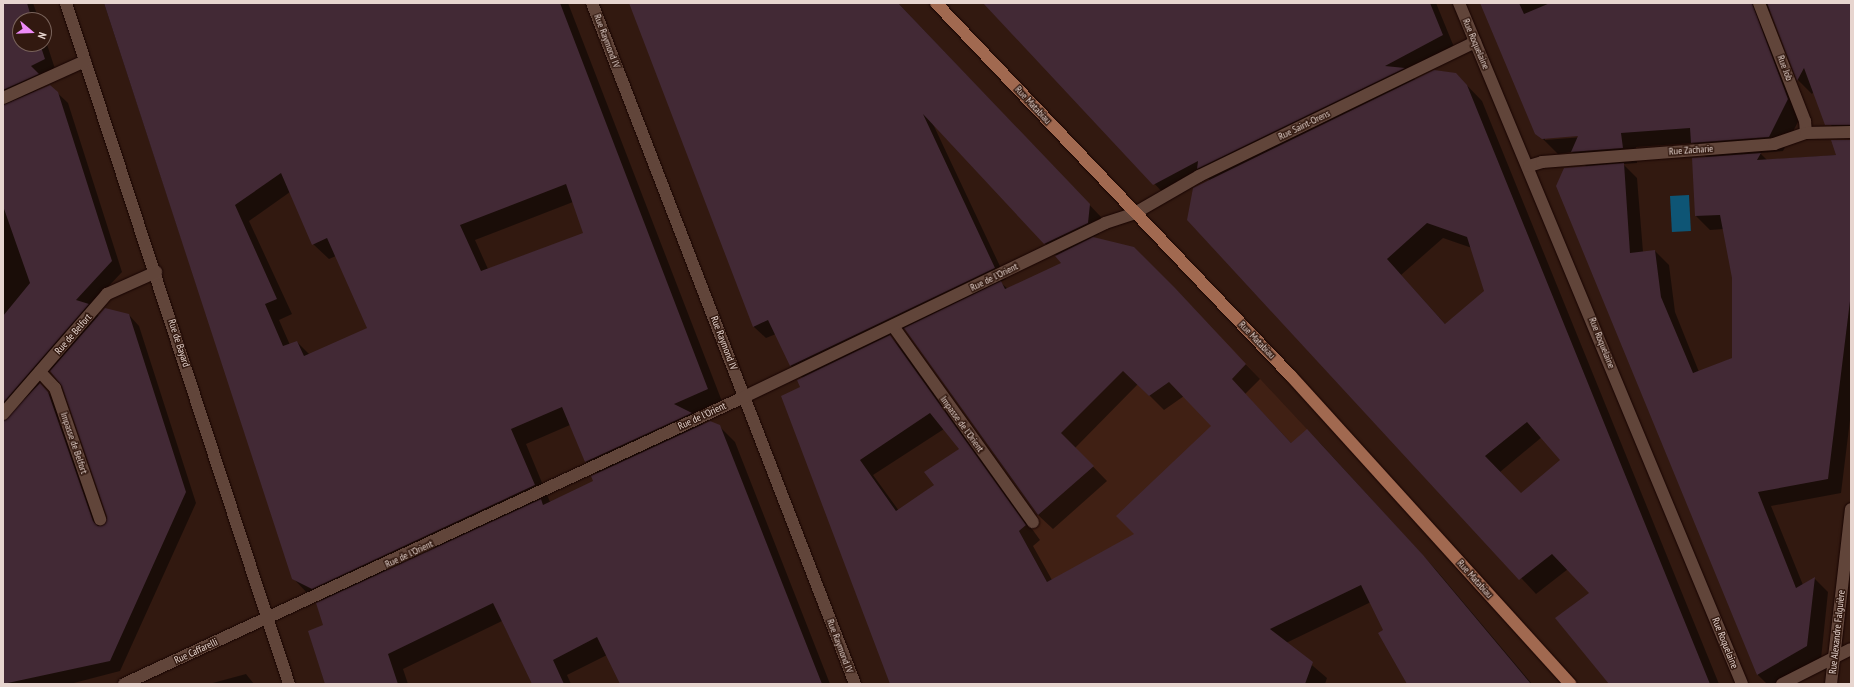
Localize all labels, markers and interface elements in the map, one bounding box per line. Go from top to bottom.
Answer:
north arrow [12,12,52,52]
street label: Rue Raymond IV [591,12,623,70]
street label: Rue Roquelaine [1460,17,1492,71]
text: N [35,30,50,41]
street label: Rue Job [1775,53,1795,83]
street label: Rue Matabiau [1012,84,1054,126]
street label: Rue Saint-Orens [1276,107,1332,143]
street label: Rue Zacharie [1668,142,1714,158]
street label: Rue de l'Orient [968,260,1020,294]
street label: Rue de Belfort [52,311,94,357]
street label: Rue Raymond IV [708,314,740,372]
street label: Rue Roquelaine [1586,316,1618,370]
street label: Rue de Bayard [166,318,192,368]
street label: Rue Matabiau [1236,319,1278,361]
street label: Impasse de l'Orient [938,394,986,454]
street label: Rue de l'Orient [676,400,728,432]
street label: Impasse de Belfort [58,411,90,475]
street label: Rue de l'Orient [383,538,435,570]
street label: Rue Matabiau [1455,557,1495,601]
street label: Rue Alexandre Falguière [1827,589,1847,675]
street label: Rue Roquelaine [1709,616,1741,670]
street label: Rue Raymond IV [824,617,856,675]
street label: Rue Caffarelli [172,636,220,666]

